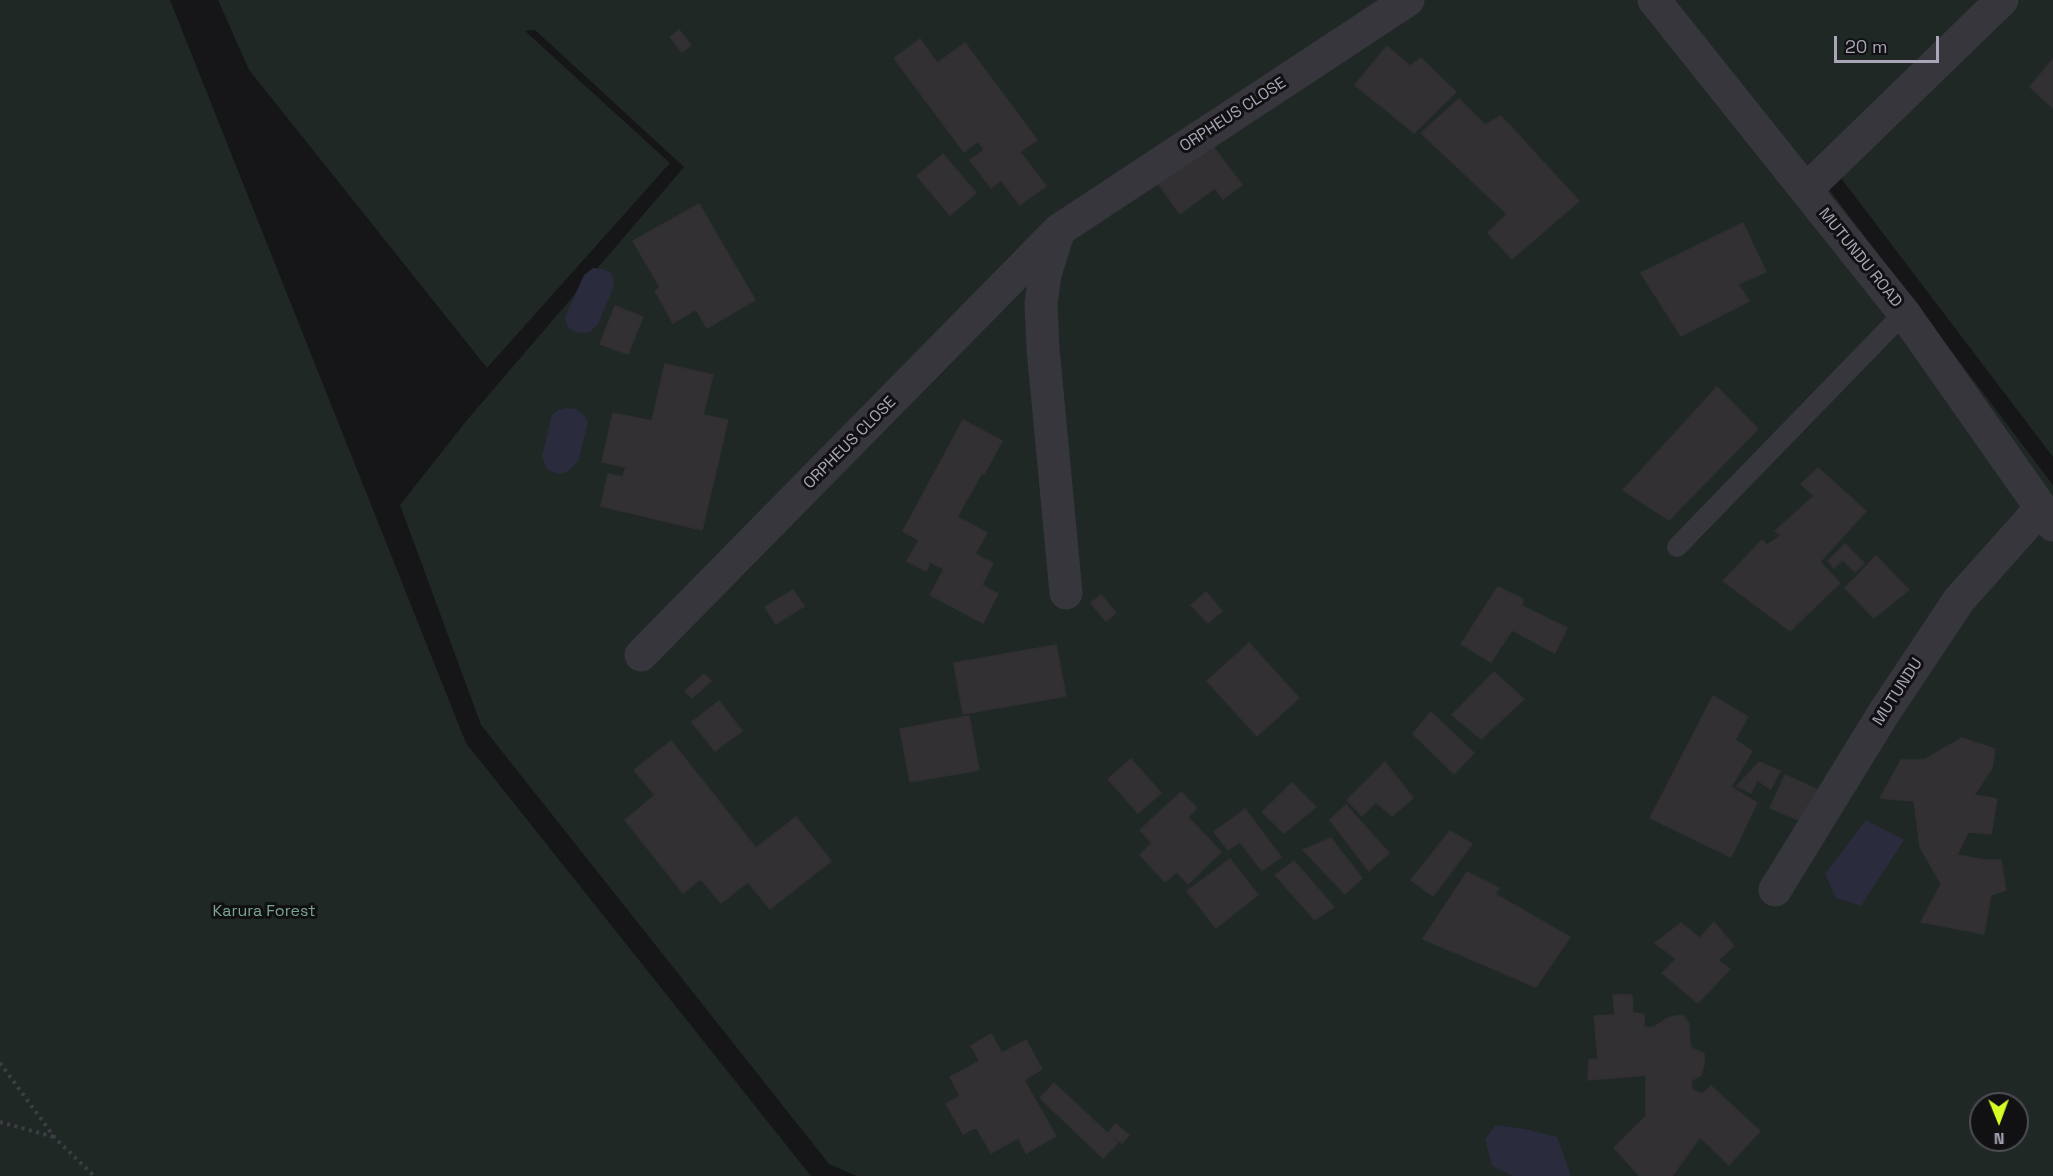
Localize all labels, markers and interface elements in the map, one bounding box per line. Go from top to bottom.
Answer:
scale bar [1837,24,1942,62]
text: 20 m [1845,35,1888,58]
street label: ORPHEUS CLOSE [1176,74,1290,156]
street label: MUTUNDU ROAD [1814,205,1906,311]
street label: ORPHEUS CLOSE [800,393,900,493]
street label: MUTUNDU [1869,655,1927,729]
park label: Karura Forest [212,902,316,922]
north arrow [1969,1092,2029,1152]
text: N [1994,1128,2005,1149]

